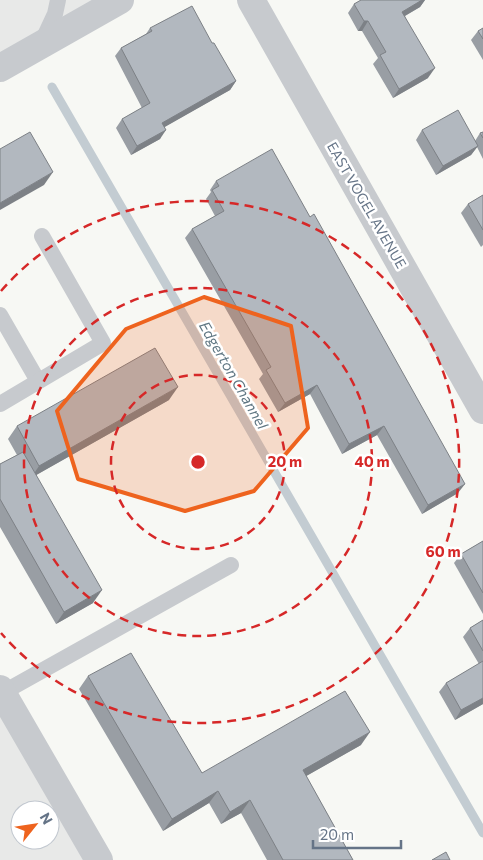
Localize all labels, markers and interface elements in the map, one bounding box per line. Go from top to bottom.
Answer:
street label: EAST VOGEL AVENUE [324,139,410,271]
water label: Edgerton Channel [196,318,273,433]
text: 20 m [268,452,302,470]
text: 40 m [354,452,390,470]
centre of rings [189,453,207,471]
text: 60 m [425,542,461,560]
north arrow [10,800,60,850]
text: N [37,809,57,827]
scale bar [313,818,400,850]
text: 20 m [320,825,354,843]

